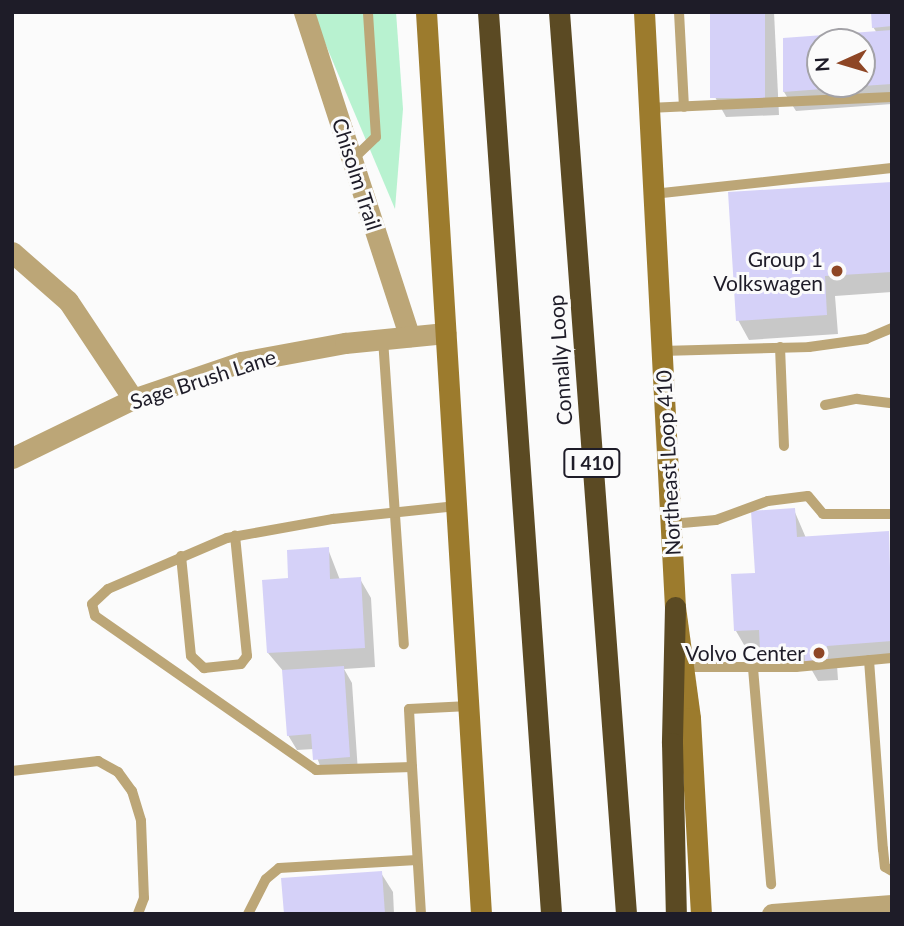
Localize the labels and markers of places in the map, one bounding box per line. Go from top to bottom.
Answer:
place label: Group 1 Volkswagen [713,246,823,296]
marker: Group 1 Volkswagen [829,263,845,279]
place label: Volvo Center [685,640,805,666]
marker: Volvo Center [811,645,827,661]

